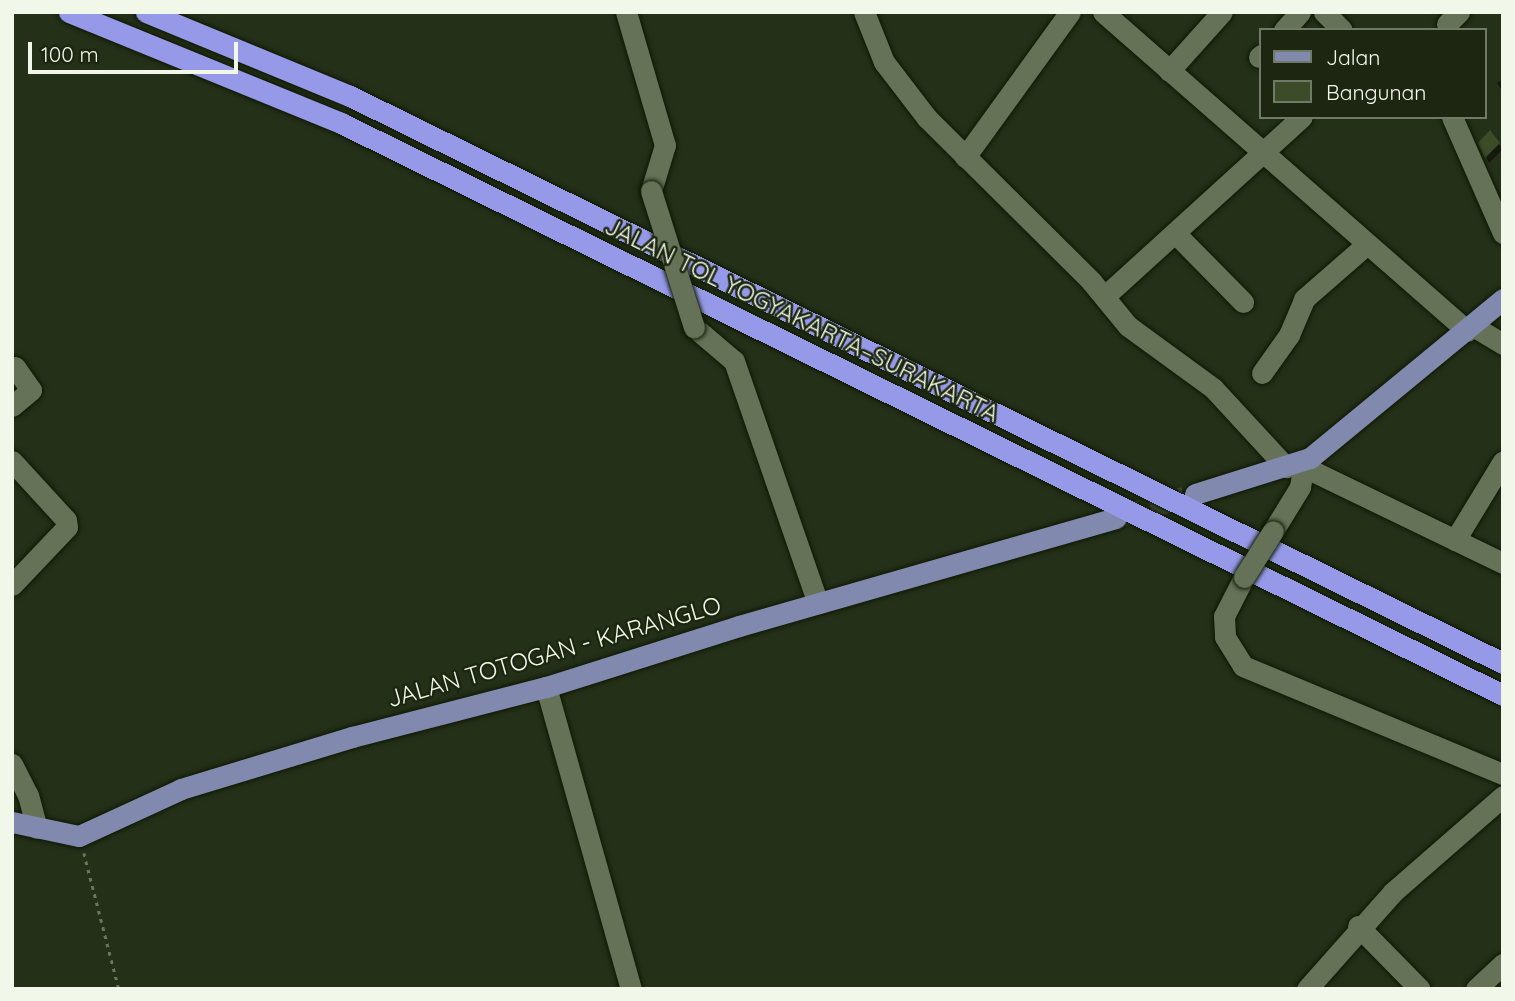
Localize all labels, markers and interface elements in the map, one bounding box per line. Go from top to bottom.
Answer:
scale bar [32,28,242,72]
legend [1260,28,1487,119]
text: 100 m [41,41,99,67]
text: Jalan [1326,44,1380,70]
text: Bangunan [1326,79,1426,105]
street label: JALAN TOL YOGYAKARTA–SURAKARTA [600,212,1004,428]
street label: JALAN TOTOGAN - KARANGLO [384,590,724,714]

